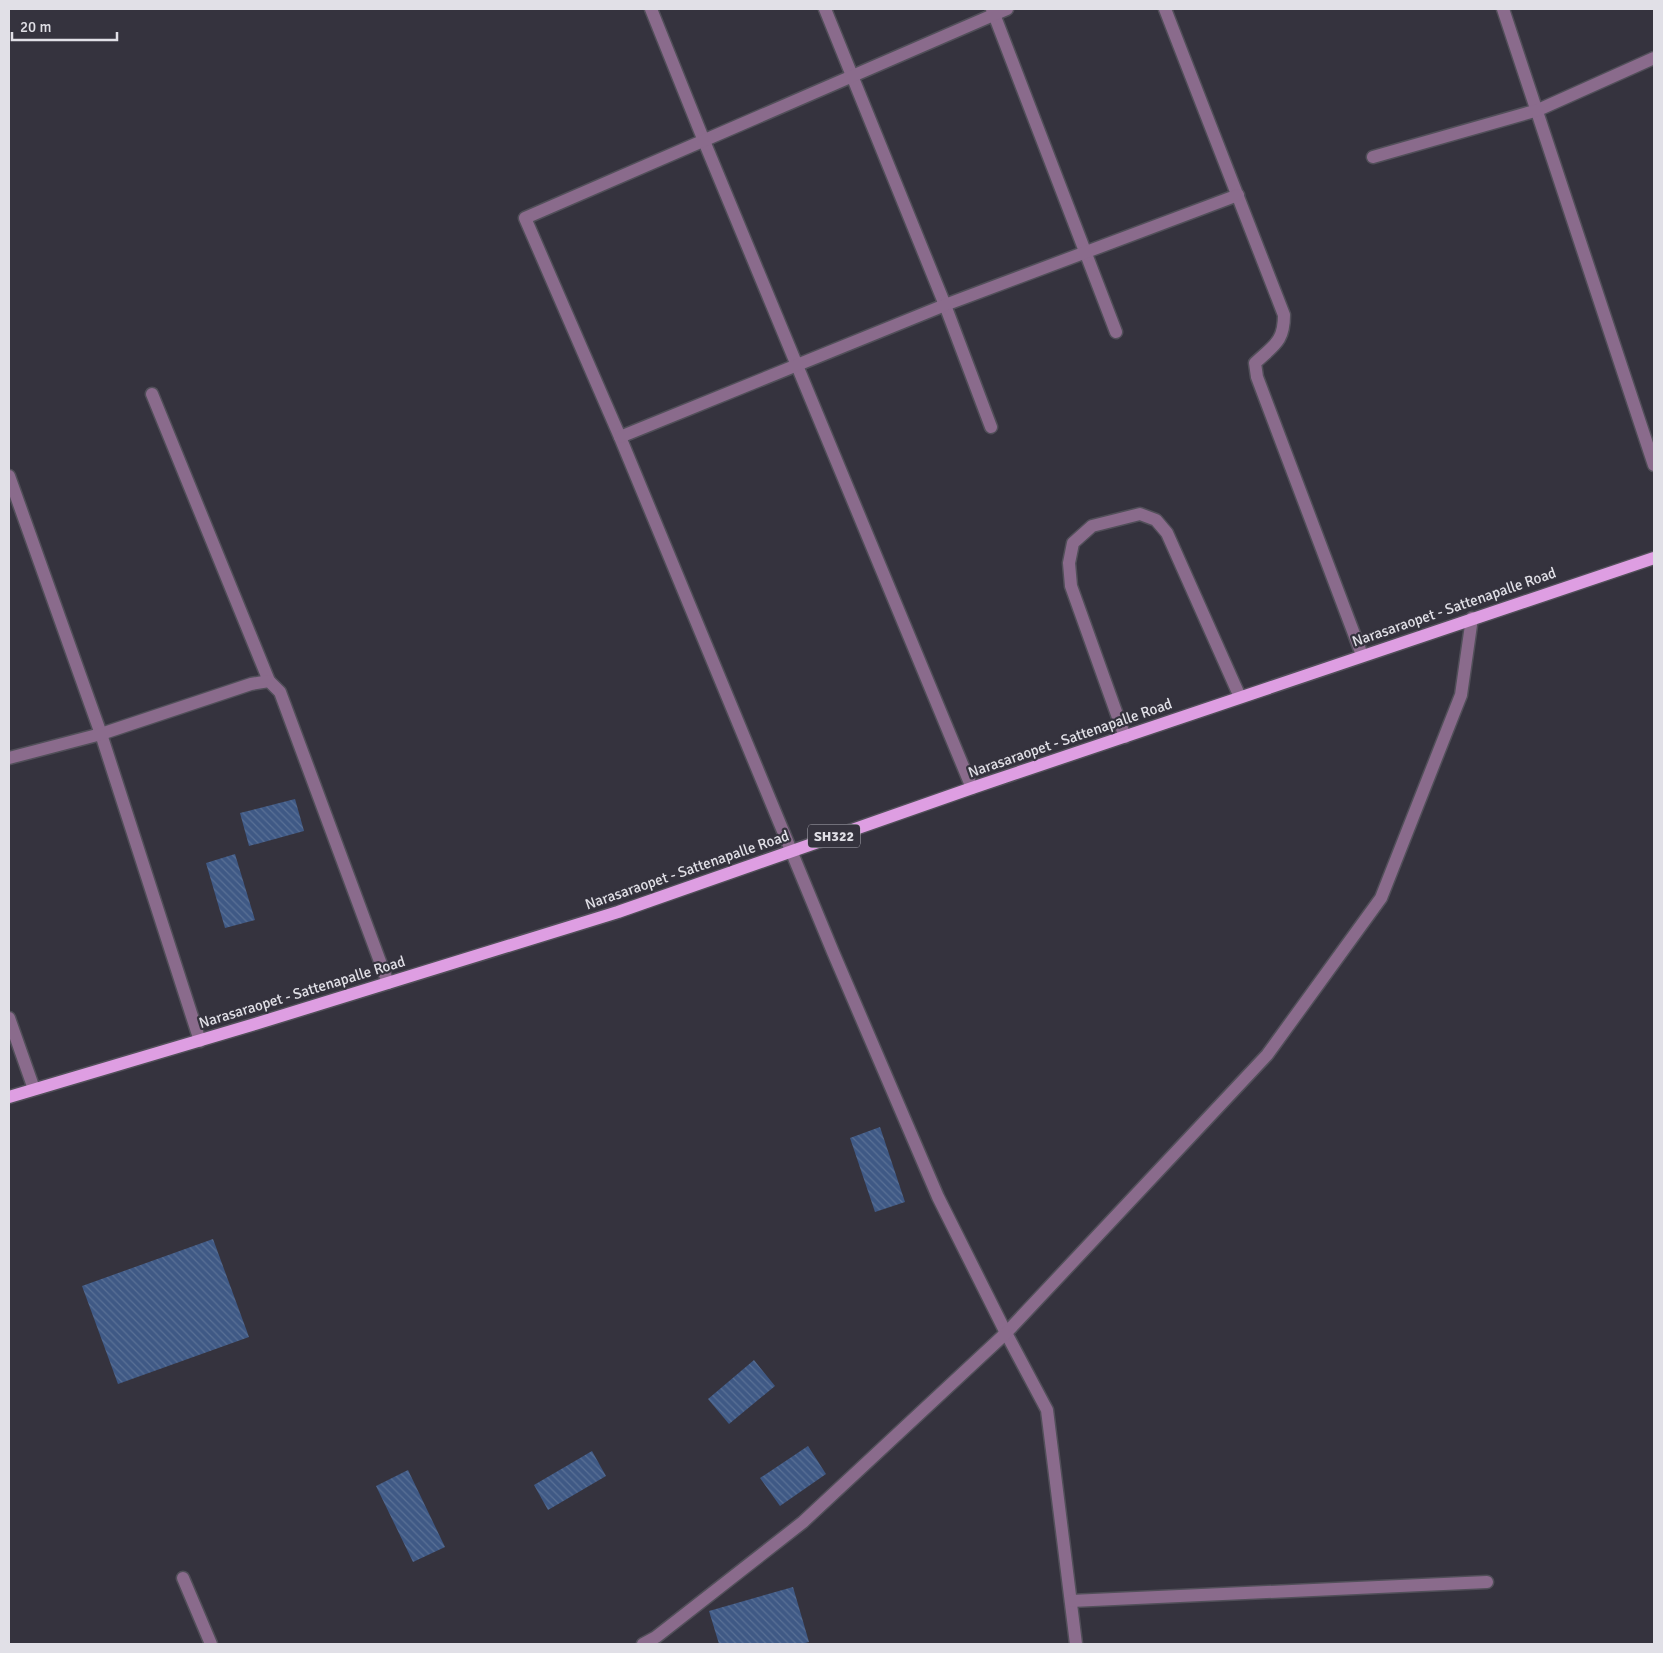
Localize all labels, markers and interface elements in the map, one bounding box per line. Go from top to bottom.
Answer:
scale bar [12,10,118,42]
text: 20 m [20,18,51,36]
street label: Narasaraopet - Sattenapalle Road [1350,564,1558,650]
street label: Narasaraopet - Sattenapalle Road [966,695,1174,781]
road number: SH322 [808,824,860,848]
street label: Narasaraopet - Sattenapalle Road [583,827,791,913]
street label: Narasaraopet - Sattenapalle Road [197,952,407,1032]

